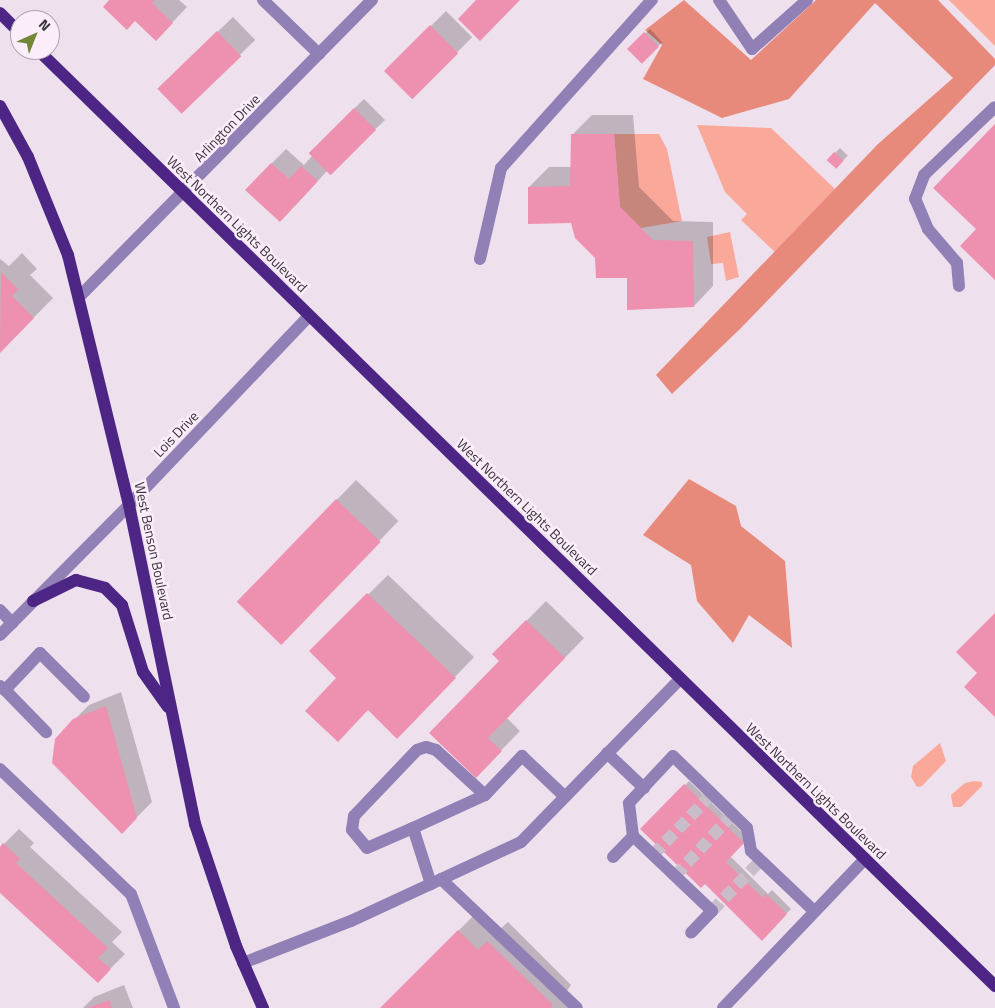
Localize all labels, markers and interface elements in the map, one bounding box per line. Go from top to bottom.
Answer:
north arrow [10,10,60,60]
text: N [34,14,56,35]
street label: Arlington Drive [190,91,264,165]
street label: West Northern Lights Boulevard [163,152,311,296]
street label: Lois Drive [150,408,202,460]
street label: West Northern Lights Boulevard [453,435,601,579]
street label: West Benson Boulevard [131,480,177,622]
street label: West Northern Lights Boulevard [742,719,890,863]

